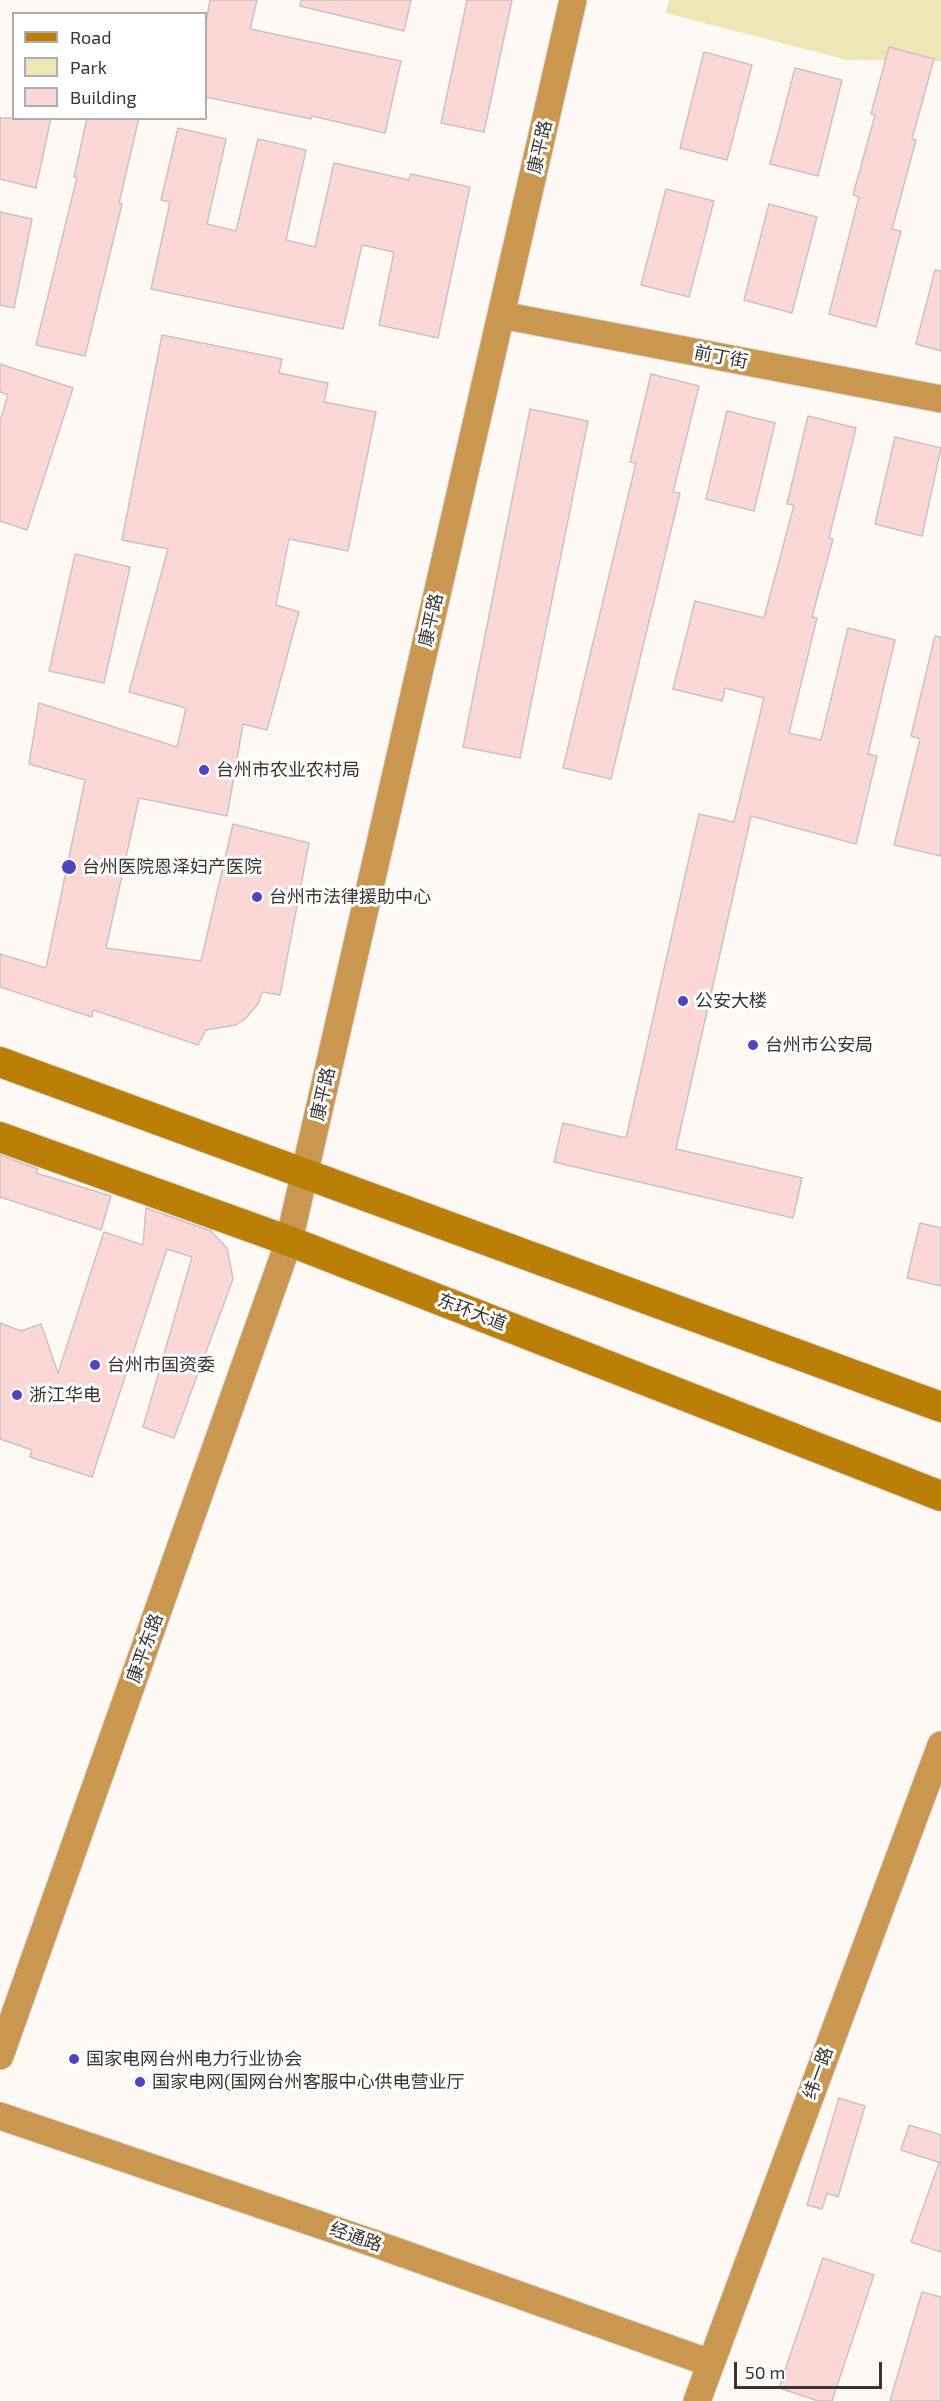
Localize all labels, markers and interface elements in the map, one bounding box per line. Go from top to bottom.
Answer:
legend [12,12,207,120]
text: Road [70,26,111,48]
text: Park [70,56,107,78]
text: Building [70,86,137,108]
street label: 康平路 [523,118,557,176]
street label: 前丁街 [692,341,750,373]
street label: 康平路 [414,591,448,649]
place label: 台州市农业农村局 [216,759,360,781]
marker: 台州市农业农村局 [197,763,211,777]
place label: 台州医院恩泽妇产医院 [82,856,262,878]
marker: 台州医院恩泽妇产医院 [60,858,78,876]
place label: 台州市法律援助中心 [269,886,431,908]
marker: 台州市法律援助中心 [250,890,264,904]
place label: 公安大楼 [695,990,767,1012]
marker: 公安大楼 [676,994,690,1008]
place label: 台州市公安局 [765,1034,873,1056]
marker: 台州市公安局 [746,1038,760,1052]
street label: 康平路 [306,1065,340,1123]
street label: 东环大道 [435,1289,509,1335]
place label: 台州市国资委 [107,1354,215,1376]
marker: 台州市国资委 [88,1358,102,1372]
place label: 浙江华电 [29,1384,101,1406]
marker: 浙江华电 [10,1388,24,1402]
street label: 康平东路 [123,1610,167,1686]
street label: 纬一路 [799,2044,837,2102]
place label: 国家电网台州电力行业协会 [86,2048,302,2070]
marker: 国家电网台州电力行业协会 [67,2052,81,2066]
place label: 国家电网(国网台州客服中心供电营业厅 [152,2071,464,2093]
marker: 国家电网(国网台州客服中心供电营业厅 [133,2075,147,2089]
street label: 经通路 [327,2218,385,2256]
scale bar [737,2350,886,2388]
text: 50 m [745,2361,785,2383]

